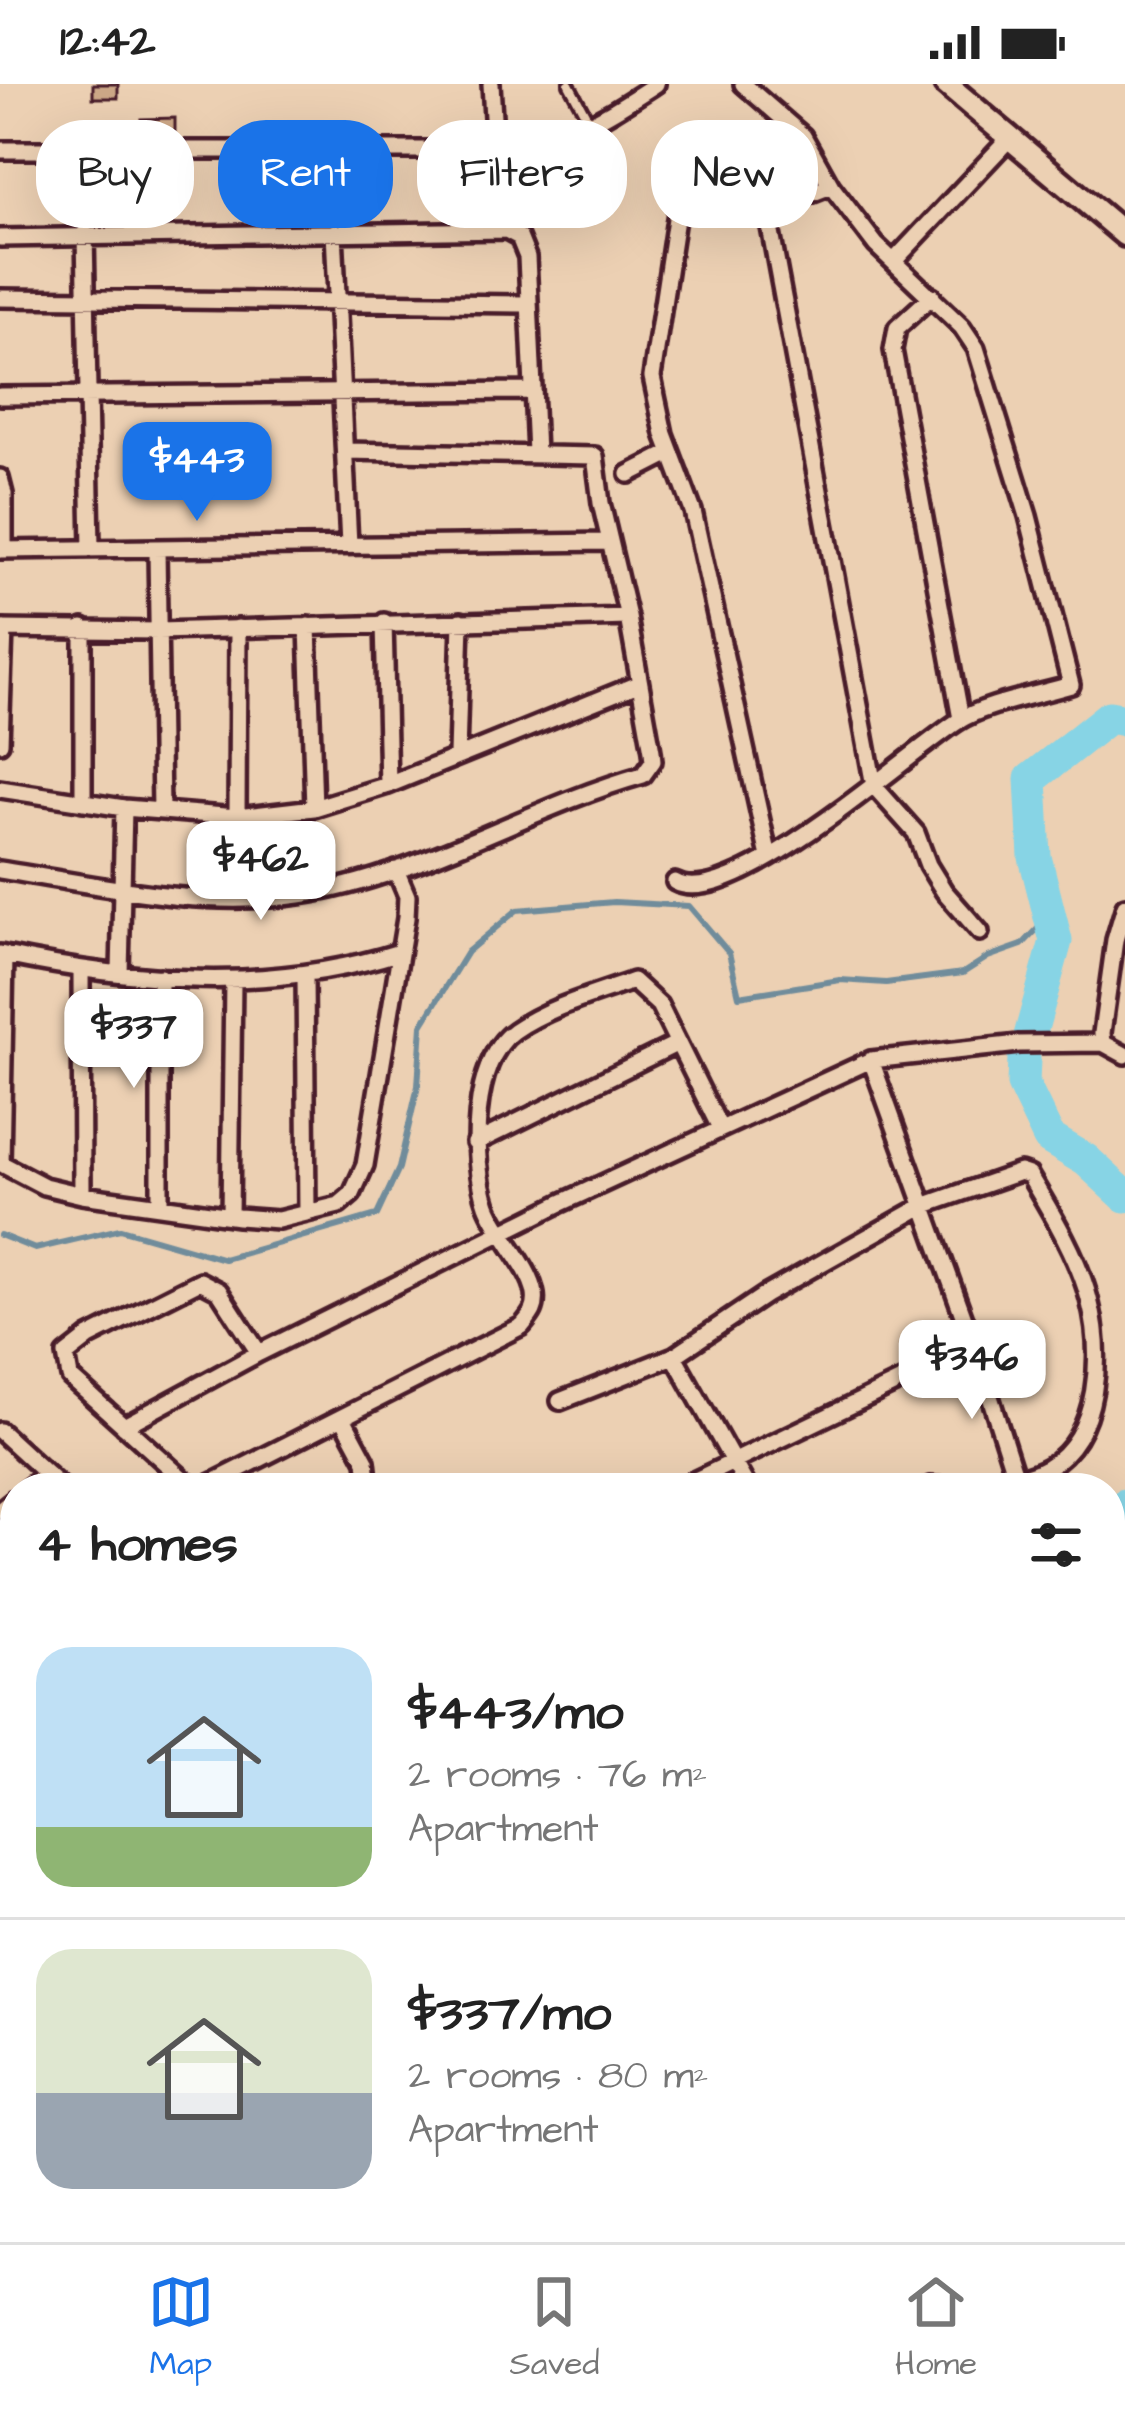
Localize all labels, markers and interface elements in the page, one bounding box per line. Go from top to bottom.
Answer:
text: 12:42 [60,11,155,73]
chip: Buy [36,120,194,228]
chip: Rent [218,120,393,228]
chip: Filters [417,120,627,228]
chip: New [651,120,818,228]
pin: $443 [126,422,268,524]
text: $443 [150,434,244,488]
pin: $462 [190,821,332,923]
text: $462 [213,833,309,887]
pin: $337 [63,989,205,1091]
text: $337 [91,1001,177,1055]
pin: $346 [901,1320,1043,1422]
text: $346 [926,1332,1018,1386]
text: 4 homes [36,1510,238,1581]
icon: filters [1023,1512,1089,1578]
text: $443/mo [408,1678,623,1749]
icon: home [132,1695,276,1839]
text: 2 rooms · 76 m² [408,1749,707,1803]
text: Apartment [408,1803,599,1857]
text: $337/mo [408,1979,611,2050]
icon: home [132,1997,276,2141]
text: 2 rooms · 80 m² [408,2050,708,2104]
text: Apartment [408,2104,599,2158]
tab: Map [148,2269,214,2387]
tab: Saved [510,2269,599,2387]
tab: Home [895,2269,977,2387]

